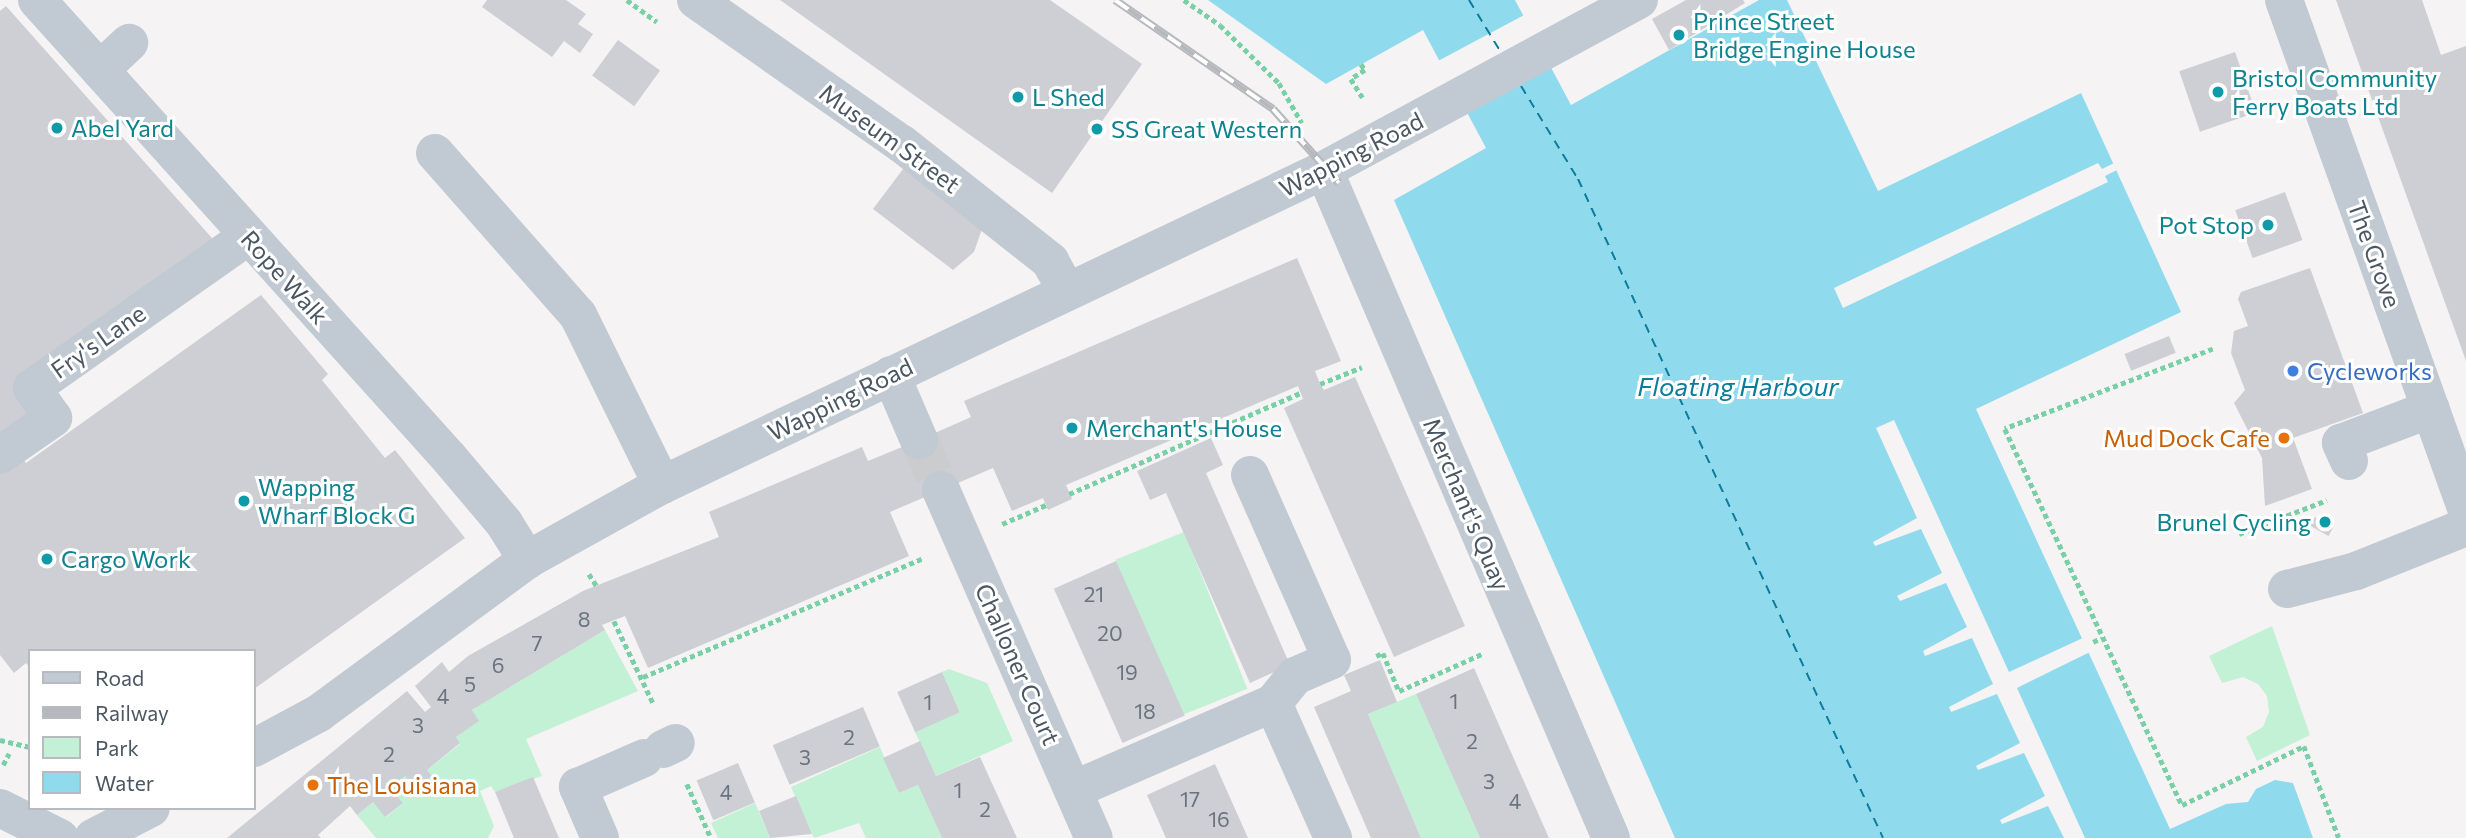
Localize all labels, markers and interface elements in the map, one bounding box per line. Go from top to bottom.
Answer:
place label: Prince Street Bridge Engine House [1693,7,1916,63]
marker: Prince Street Bridge Engine House [1671,27,1687,43]
place label: Bristol Community Ferry Boats Ltd [2232,64,2437,120]
street label: Museum Street [814,77,966,199]
place label: L Shed [1032,83,1105,111]
marker: Bristol Community Ferry Boats Ltd [2210,84,2226,100]
marker: L Shed [1010,89,1026,105]
street label: Wapping Road [1274,105,1428,203]
place label: Abel Yard [71,114,174,142]
place label: SS Great Western [1111,115,1302,143]
marker: Abel Yard [49,120,65,136]
marker: SS Great Western [1089,121,1105,137]
street label: The Grove [2342,197,2408,311]
place label: Pot Stop [2159,211,2254,239]
marker: Pot Stop [2260,217,2276,233]
street label: Rope Walk [236,224,334,330]
street label: Fry's Lane [45,298,151,384]
street label: Wapping Road [763,351,917,447]
place label: Cycleworks [2307,357,2432,385]
marker: Cycleworks [2285,363,2301,379]
water label: Floating Harbour [1637,370,1839,402]
street label: Merchant's Quay [1418,413,1516,595]
place label: Merchant's House [1086,414,1282,442]
marker: Merchant's House [1064,420,1080,436]
place label: Mud Dock Cafe [2103,424,2270,452]
marker: Mud Dock Cafe [2276,430,2292,446]
place label: Wapping Wharf Block G [258,473,415,529]
marker: Wapping Wharf Block G [236,493,252,509]
place label: Brunel Cycling [2157,508,2311,536]
marker: Brunel Cycling [2317,514,2333,530]
place label: Cargo Work [61,545,191,573]
marker: Cargo Work [39,551,55,567]
street label: Challoner Court [970,579,1066,749]
house number: 21 [1084,581,1104,607]
house number: 8 [578,606,590,632]
house number: 20 [1097,620,1123,646]
house number: 7 [531,630,543,656]
legend [28,649,256,810]
house number: 6 [492,652,504,678]
house number: 19 [1116,659,1138,685]
text: Road [95,665,144,690]
house number: 5 [464,671,476,697]
house number: 4 [437,683,449,709]
house number: 1 [1450,688,1458,714]
house number: 1 [924,689,932,715]
house number: 18 [1134,698,1156,724]
text: Railway [95,700,169,725]
house number: 3 [412,712,424,738]
house number: 2 [843,724,855,750]
house number: 2 [1466,728,1478,754]
text: Park [95,735,139,760]
house number: 2 [383,741,395,767]
house number: 3 [799,744,811,770]
house number: 3 [1483,768,1495,794]
text: Water [95,770,154,795]
place label: The Louisiana [327,771,477,799]
marker: The Louisiana [305,777,321,793]
house number: 1 [954,777,962,803]
house number: 4 [720,779,732,805]
house number: 17 [1180,786,1200,812]
house number: 4 [1509,788,1521,814]
house number: 2 [979,796,991,822]
house number: 16 [1208,806,1230,832]

